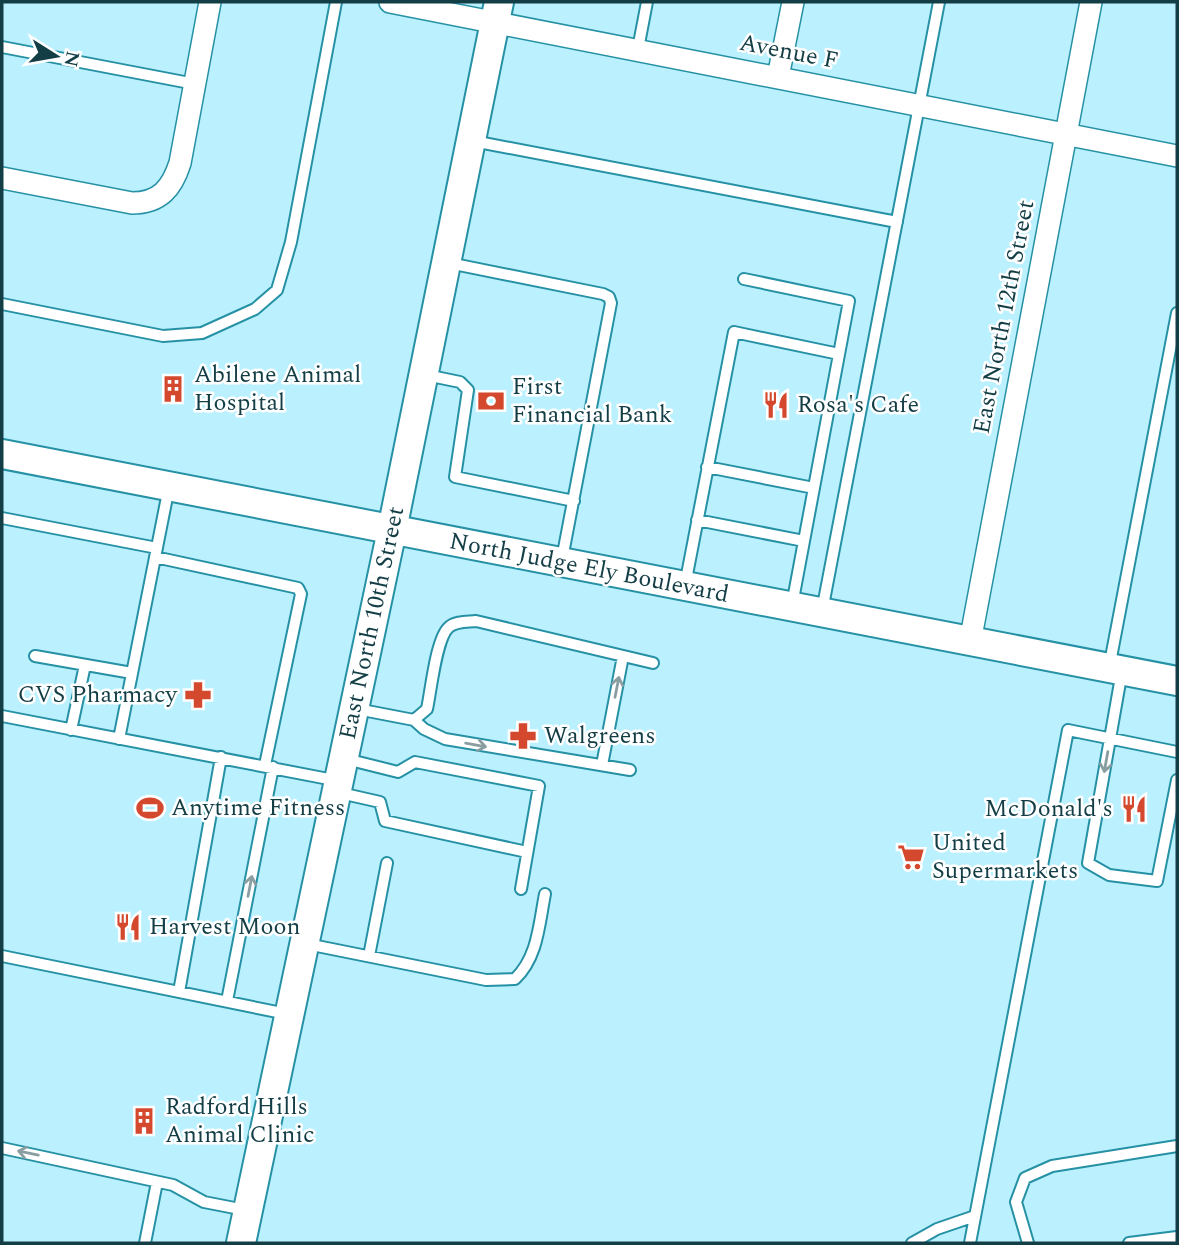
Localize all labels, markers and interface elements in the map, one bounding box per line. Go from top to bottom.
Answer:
north arrow [21,21,91,91]
street label: Avenue F [736,25,842,79]
text: N [56,49,87,69]
street label: East North 12th Street [964,197,1044,437]
place label: Abilene Animal Hospital [194,357,361,421]
place label: First Financial Bank [512,369,672,433]
building icon: Abilene Animal Hospital [158,374,188,404]
bank icon: First Financial Bank [476,386,506,416]
place label: Rosa's Cafe [797,387,919,423]
restaurant icon: Rosa's Cafe [761,390,791,420]
street label: East North 10th Street [330,503,414,743]
street label: North Judge Ely Boulevard [446,523,732,613]
one-way arrow [611,676,625,698]
place label: CVS Pharmacy [18,677,178,713]
pharmacy icon: CVS Pharmacy [183,680,213,710]
place label: Walgreens [544,718,656,754]
pharmacy icon: Walgreens [508,721,538,751]
one-way arrow [464,738,487,752]
one-way arrow [1099,750,1112,773]
place label: Anytime Fitness [171,790,345,826]
place label: McDonald's [985,791,1113,827]
sports icon: Anytime Fitness [135,793,165,823]
restaurant icon: McDonald's [1119,794,1149,824]
place label: United Supermarkets [932,825,1078,889]
supermarket icon: United Supermarkets [896,842,926,872]
one-way arrow [243,875,257,898]
place label: Harvest Moon [149,909,301,945]
restaurant icon: Harvest Moon [113,912,143,942]
place label: Radford Hills Animal Clinic [165,1089,314,1153]
building icon: Radford Hills Animal Clinic [129,1106,159,1136]
one-way arrow [17,1146,40,1160]

